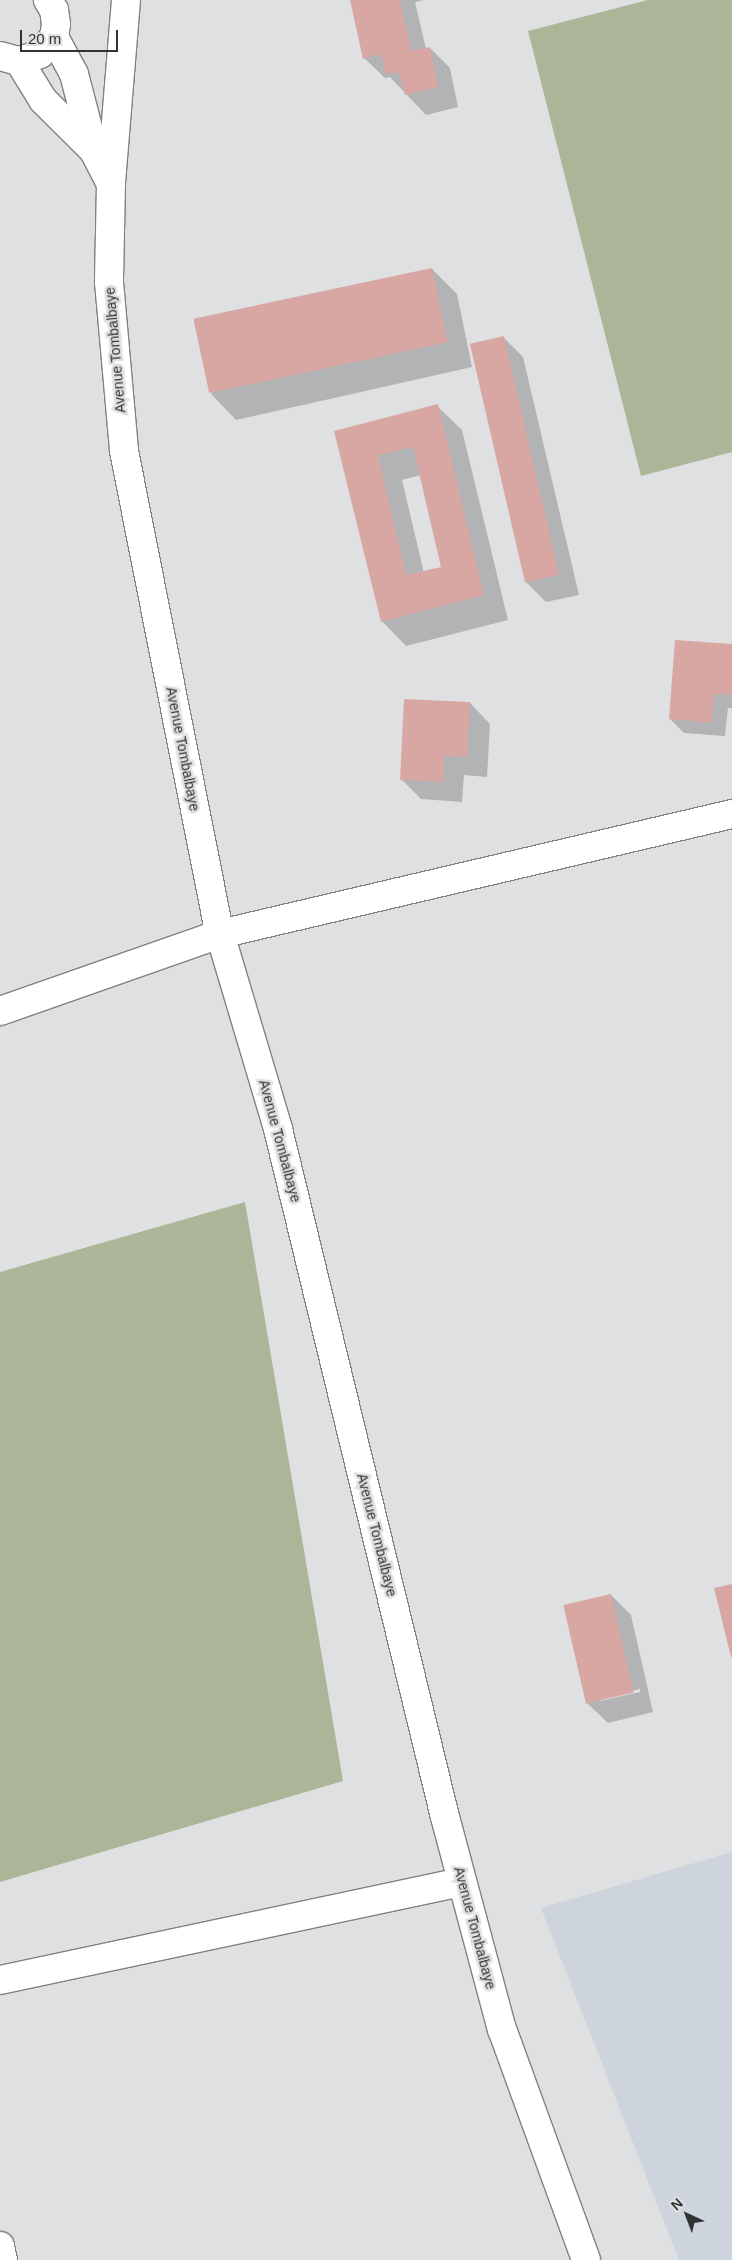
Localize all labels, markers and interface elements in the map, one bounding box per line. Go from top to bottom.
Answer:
scale bar [22,20,120,52]
text: 20 m [28,30,61,47]
street label: Avenue Tombalbaye [101,286,129,414]
street label: Avenue Tombalbaye [163,685,203,813]
street label: Avenue Tombalbaye [256,1078,304,1204]
street label: Avenue Tombalbaye [354,1472,400,1598]
street label: Avenue Tombalbaye [451,1865,499,1991]
north arrow [662,2190,712,2240]
text: N [668,2195,686,2213]

